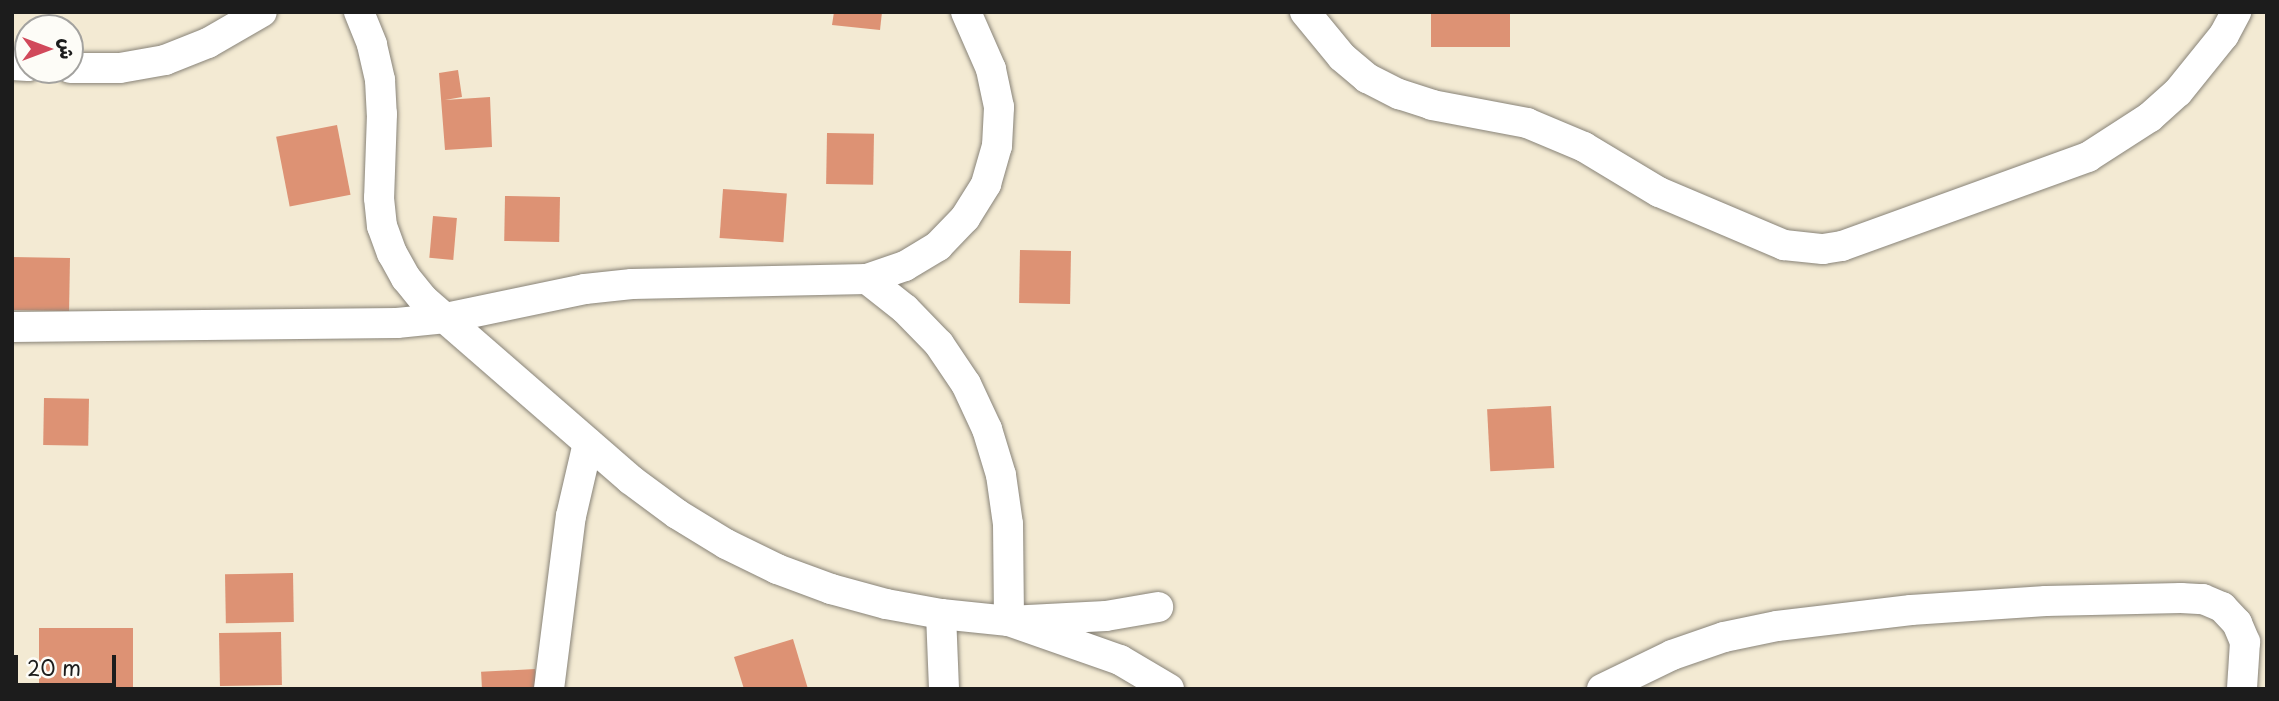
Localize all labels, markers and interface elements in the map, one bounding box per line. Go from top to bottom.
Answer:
north arrow [14,14,84,84]
text: ش [54,39,82,59]
scale bar [18,642,119,686]
text: 20 m [27,651,81,683]

